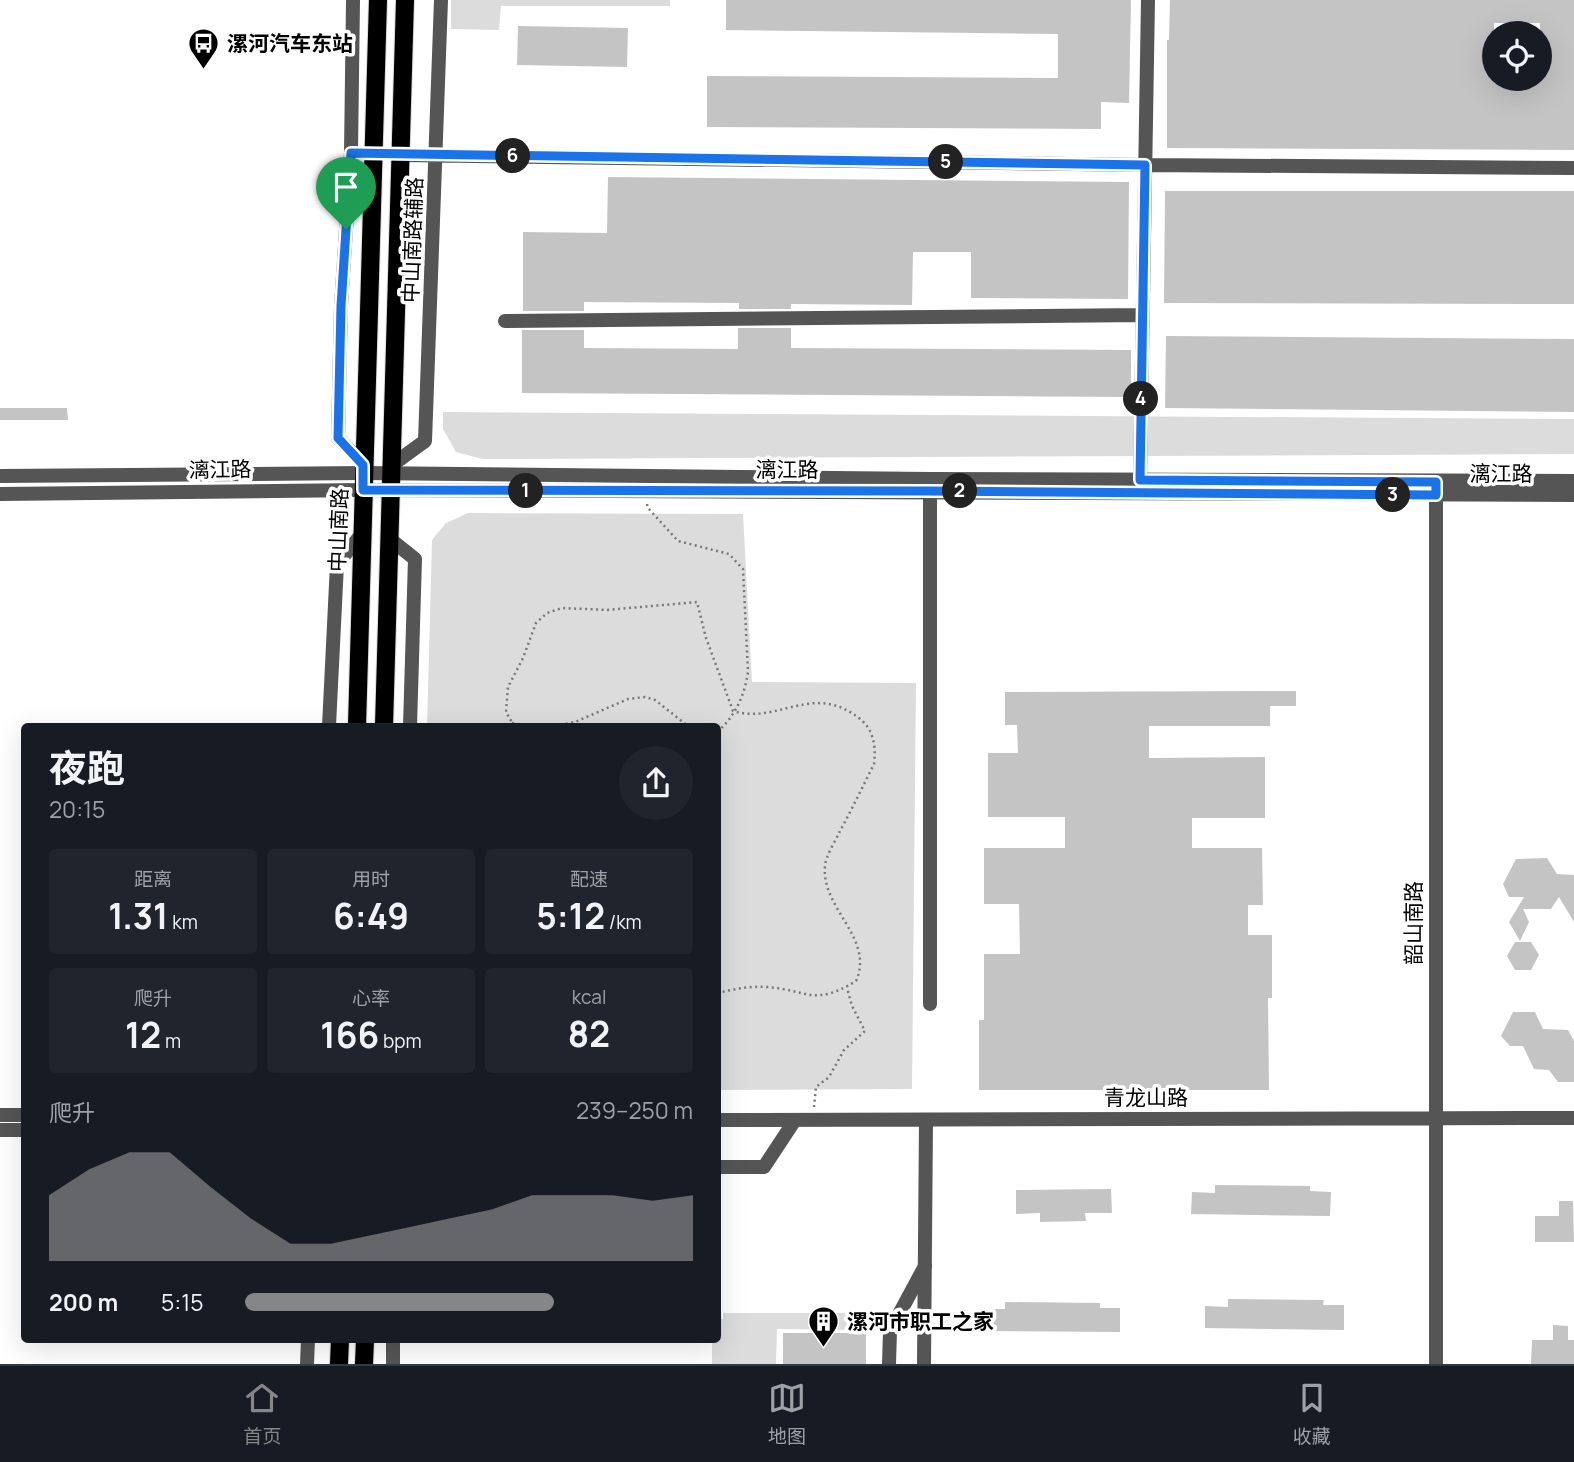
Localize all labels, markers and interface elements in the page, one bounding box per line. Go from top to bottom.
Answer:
map controls [1482,21,1552,91]
button: locate [1482,21,1552,91]
bus stop icon: 漯河汽车东站 [187,27,221,71]
place label: 漯河汽车东站 [227,29,353,57]
pin: 6 [496,138,530,174]
text: 6 [507,142,518,168]
pin: 5 [928,144,964,180]
text: 5 [940,148,951,174]
pin [316,157,376,229]
icon: arrive [327,168,365,206]
street label: 中山南路辅路 [396,177,428,303]
pin: 4 [1124,382,1158,416]
text: 4 [1135,385,1146,411]
street label: 漓江路 [188,454,252,484]
street label: 漓江路 [756,455,819,483]
street label: 漓江路 [1470,459,1533,487]
pin: 1 [508,474,544,508]
pin: 2 [942,474,978,508]
text: 1 [521,477,530,503]
text: 2 [954,477,965,503]
pin: 3 [1376,477,1410,512]
text: 3 [1387,481,1398,507]
street label: 中山南路 [323,488,353,572]
text: 夜跑 [49,741,125,793]
button: share [619,746,693,820]
text: 20:15 [49,793,105,825]
text: 距离 [134,866,172,892]
text: 用时 [352,866,390,892]
text: 配速 [570,866,608,892]
street label: 韶山南路 [1399,881,1427,965]
text: 1.31 [108,892,168,940]
text: 6:49 [333,892,409,940]
text: 5:12 [536,892,605,940]
text: km [168,909,198,935]
text: /km [605,909,642,935]
text: kcal [572,984,606,1010]
text: 爬升 [134,985,172,1011]
text: 心率 [352,985,390,1011]
text: 82 [568,1010,610,1058]
text: 12 [125,1011,161,1059]
text: 166 [320,1011,379,1059]
text: m [161,1028,181,1054]
text: bpm [379,1028,422,1054]
street label: 青龙山路 [1104,1083,1188,1111]
text: 239–250 m [576,1094,693,1126]
text: 爬升 [49,1096,95,1128]
text: 200 m [49,1286,118,1318]
text: 5:15 [161,1286,203,1318]
building icon: 漯河市职工之家 [807,1305,841,1349]
place label: 漯河市职工之家 [847,1307,994,1335]
tab: 首页 [243,1379,281,1449]
tab: 地图 [768,1379,806,1449]
tab: 收藏 [1293,1379,1331,1449]

